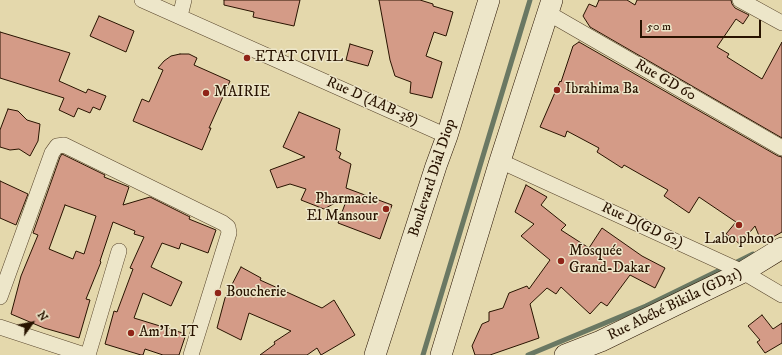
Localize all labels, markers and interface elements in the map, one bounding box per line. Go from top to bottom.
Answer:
scale bar [642,12,763,38]
text: 50 m [647,19,671,34]
place label: ETAT CIVIL [255,49,343,67]
marker: ETAT CIVIL [242,53,252,63]
street label: Rue GD 60 [631,56,699,106]
street label: Rue D (AAB-38) [323,74,421,130]
place label: Ibrahima Ba [565,81,639,99]
place label: MAIRIE [214,84,270,102]
marker: Ibrahima Ba [552,85,562,95]
marker: MAIRIE [201,88,211,98]
street label: Boulevard Dial Diop [405,117,461,239]
place label: Pharmacie El Mansour [307,191,378,226]
street label: Rue D(GD 62) [598,199,686,253]
marker: Pharmacie El Mansour [381,204,391,214]
marker: Labo photo [734,220,744,230]
place label: Labo photo [704,231,774,249]
place label: Mosquée Grand-Dakar [569,243,650,278]
marker: Mosquée Grand-Dakar [556,256,566,266]
street label: Rue Abébé Bikila (GD31) [605,265,745,345]
place label: Boucherie [226,284,286,302]
marker: Boucherie [213,288,223,298]
north arrow [12,303,52,343]
text: N [34,309,50,324]
place label: Am'In IT [139,324,198,342]
marker: Am'In IT [126,328,136,338]

